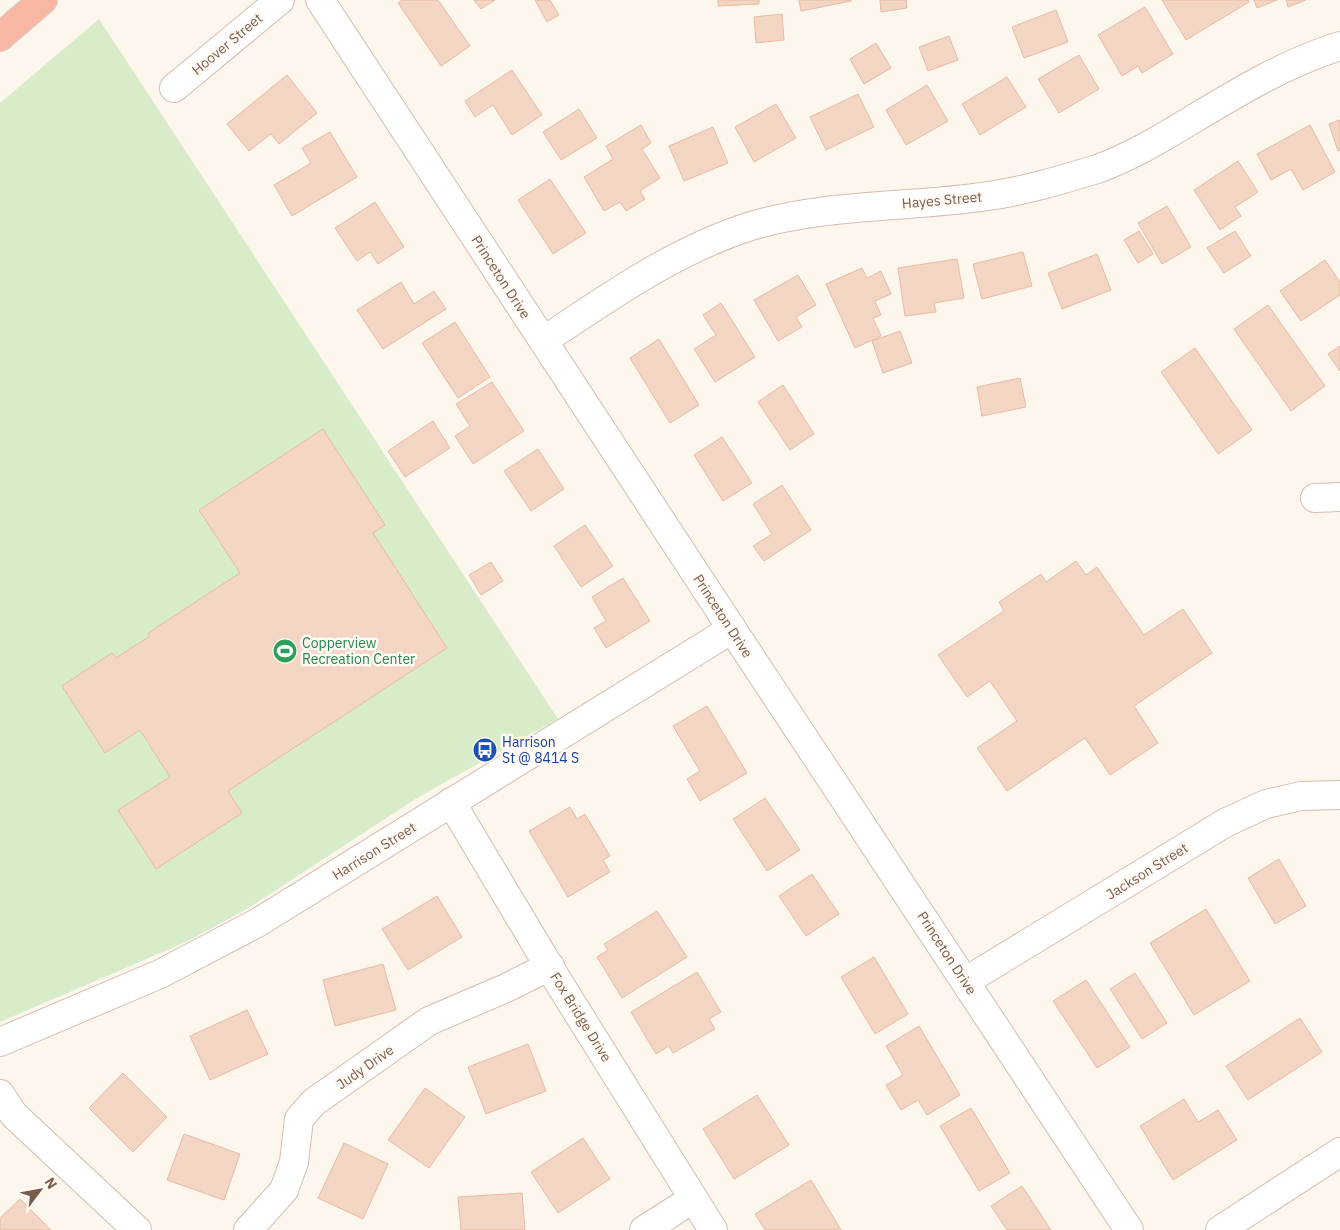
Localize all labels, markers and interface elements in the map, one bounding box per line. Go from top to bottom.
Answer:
street label: Hoover Street [188,9,266,79]
street label: Hayes Street [901,188,983,212]
street label: Princeton Drive [467,232,535,322]
street label: Princeton Drive [689,571,757,661]
place label: Copperview Recreation Center [302,634,415,668]
sports icon: Copperview Recreation Center [272,638,298,664]
place label: Harrison St @ 8414 S [502,733,579,767]
bus stop icon: Harrison St @ 8414 S [472,737,498,763]
street label: Harrison Street [329,818,419,884]
street label: Jackson Street [1103,839,1191,903]
street label: Princeton Drive [913,908,981,998]
street label: Fox Bridge Drive [546,969,616,1065]
street label: Judy Drive [333,1041,397,1093]
north arrow [15,1165,65,1215]
text: N [41,1174,61,1192]

